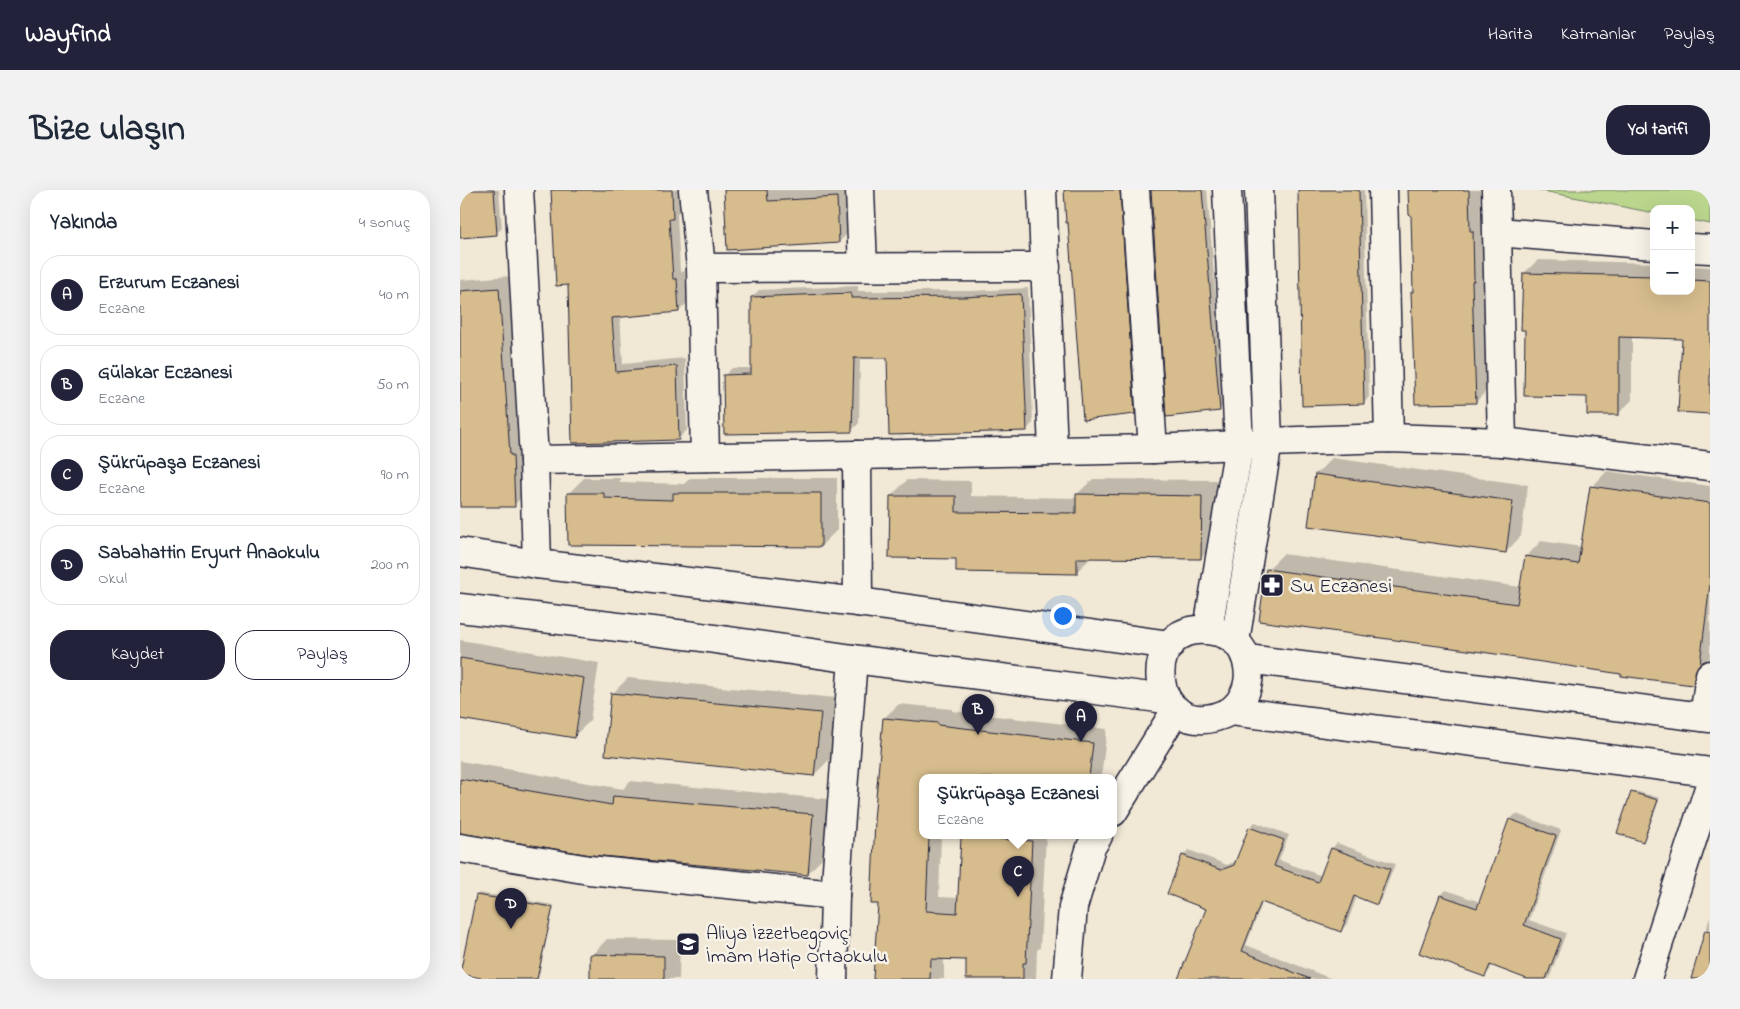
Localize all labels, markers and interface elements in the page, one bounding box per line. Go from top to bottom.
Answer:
text: Wayfind [25,18,111,53]
text: Harita [1488,22,1533,48]
text: Katmanlar [1561,22,1636,48]
text: Paylaş [1664,22,1715,48]
text: Bize ulaşın [30,105,185,156]
button: Yol tarifi [1606,105,1710,155]
map controls [1650,205,1695,295]
button: + [1650,205,1695,250]
text: Yakında [50,208,117,238]
text: 4 sonuç [359,211,410,235]
button: − [1650,250,1695,295]
text: Erzurum Eczanesi [98,270,240,297]
text: A [62,283,72,307]
text: 40 m [379,283,409,307]
text: Eczane [98,297,145,321]
text: Gülakar Eczanesi [98,360,233,387]
text: B [62,373,72,397]
text: 50 m [377,373,409,397]
text: Eczane [98,387,145,411]
text: Şükrüpaşa Eczanesi [98,450,260,477]
text: C [63,463,71,487]
text: 90 m [381,463,409,487]
text: Eczane [98,477,145,501]
text: Sabahattin Eryurt Anaokulu [98,540,320,567]
text: D [61,553,73,577]
text: 200 m [371,553,409,577]
text: Okul [98,567,127,591]
pharmacy icon: Su Eczanesi [1259,572,1285,598]
place label: Su Eczanesi [1290,573,1392,602]
your location [1050,603,1076,629]
button: Kaydet [50,630,225,680]
button: Paylaş [235,630,410,680]
pin: B [962,694,994,735]
pin: A [1065,701,1097,742]
popup [919,774,1117,839]
text: Şükrüpaşa Eczanesi [937,781,1099,808]
text: Eczane [937,808,984,832]
pin: C [1002,856,1034,897]
pin: D [495,888,527,929]
place label: Aliya İzzetbegoviç İmam Hatip Ortaokulu [706,920,888,972]
school or university icon: Aliya İzzetbegoviç İmam Hatip Ortaokulu [675,931,701,957]

